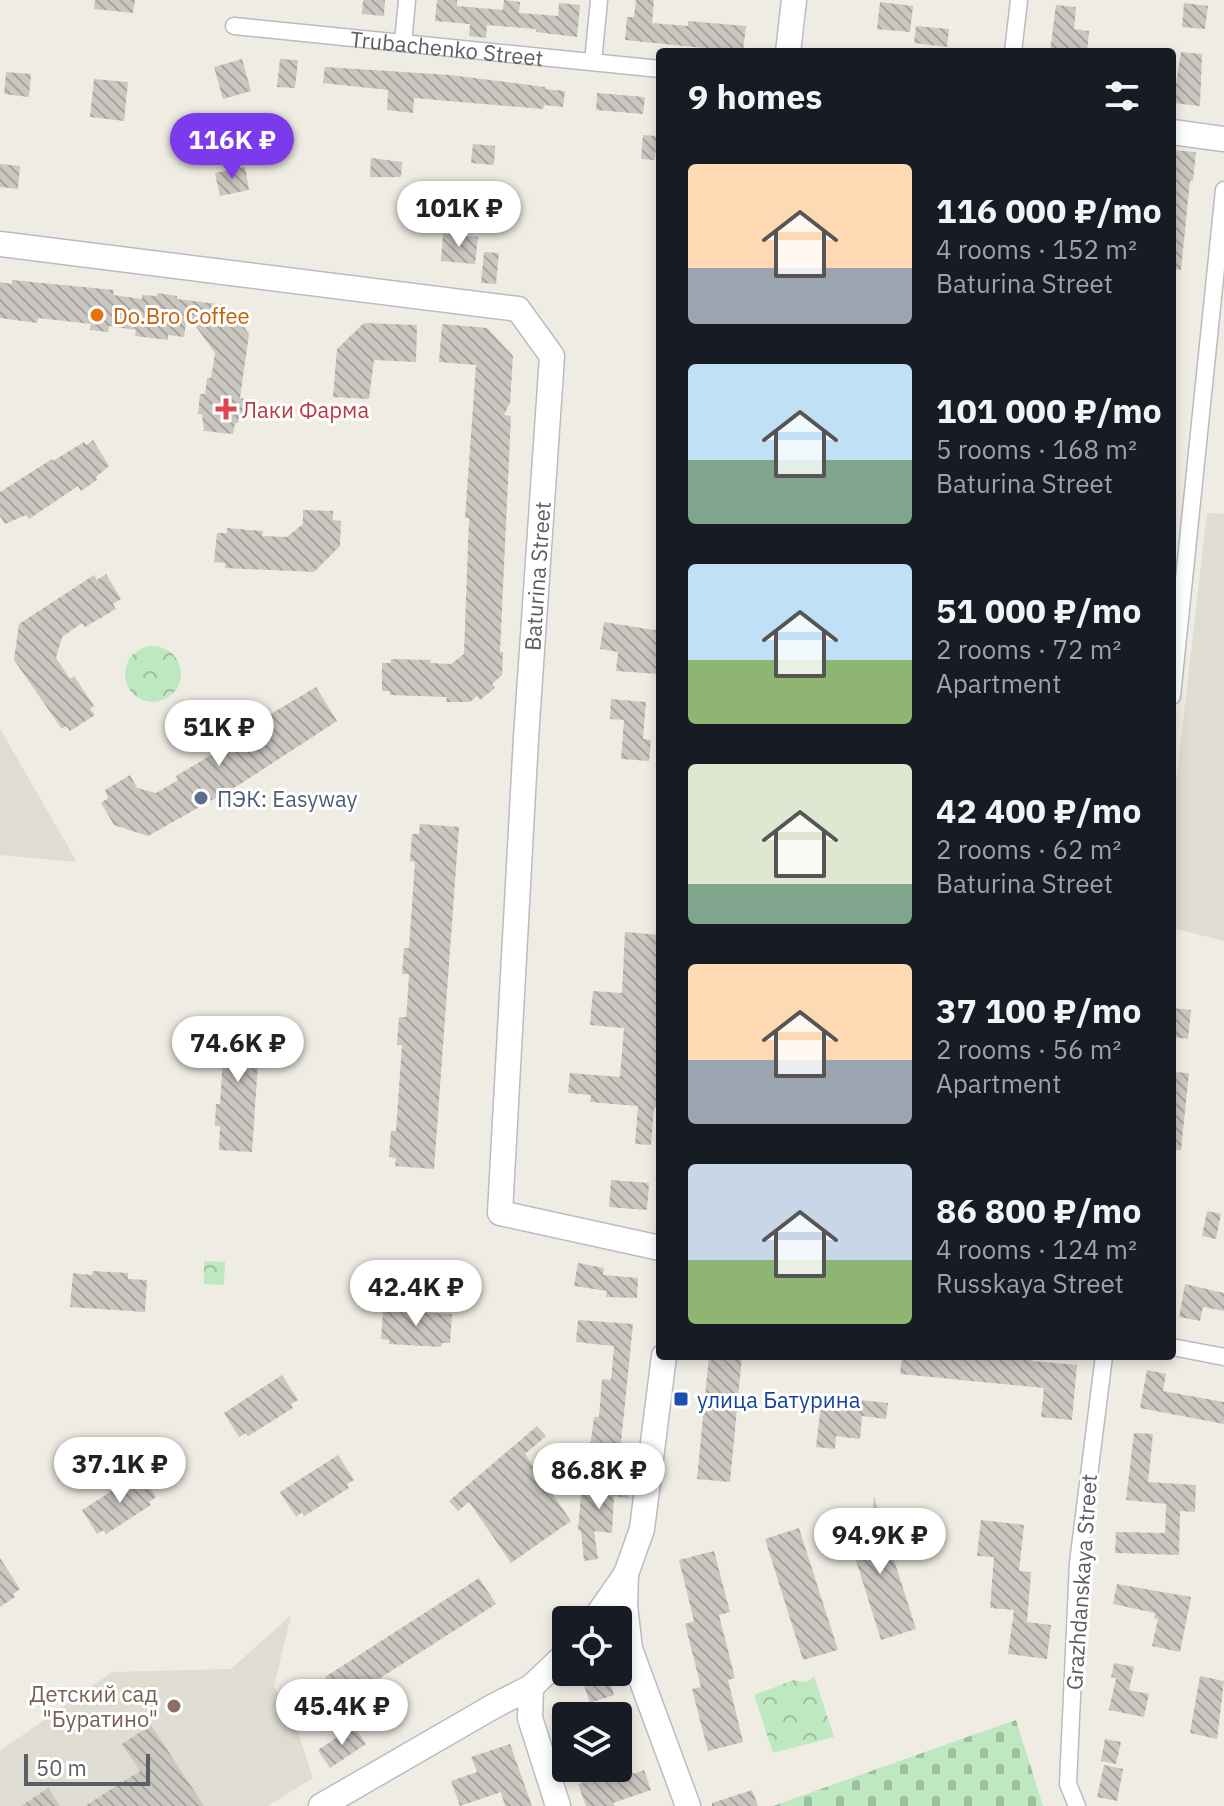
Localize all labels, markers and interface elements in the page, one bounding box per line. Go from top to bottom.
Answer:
street label: Trubachenko Street [349,23,545,72]
text: 9 homes [688,74,823,118]
icon: filters [1100,74,1144,118]
pin: 116K ₽ [167,113,297,181]
text: 116K ₽ [188,122,276,156]
pin: 101K ₽ [394,181,524,249]
text: 116 000 ₽/mo [936,188,1162,232]
text: 101K ₽ [415,190,503,224]
icon: home [752,196,848,292]
text: 4 rooms · 152 m² [936,232,1137,266]
text: Baturina Street [936,266,1113,300]
place label: Do.Bro Coffee [113,301,250,330]
marker: Do.Bro Coffee [88,306,106,324]
text: 101 000 ₽/mo [936,388,1162,432]
place label: Лаки Фарма [242,395,369,424]
icon: home [752,396,848,492]
marker: Лаки Фарма [217,400,235,418]
text: 5 rooms · 168 m² [936,432,1137,466]
text: Baturina Street [936,466,1113,500]
street label: Baturina Street [517,500,557,652]
text: 51 000 ₽/mo [936,588,1141,632]
icon: home [752,596,848,692]
text: 2 rooms · 72 m² [936,632,1121,666]
text: Apartment [936,666,1061,700]
pin: 51K ₽ [163,700,275,768]
text: 51K ₽ [183,709,255,743]
place label: ПЭК: Easyway [217,784,358,813]
text: 42 400 ₽/mo [936,788,1141,832]
marker: ПЭК: Easyway [192,789,210,807]
icon: home [752,796,848,892]
text: 2 rooms · 62 m² [936,832,1121,866]
text: Baturina Street [936,866,1113,900]
text: 37 100 ₽/mo [936,988,1141,1032]
icon: home [752,996,848,1092]
pin: 74.6K ₽ [164,1016,312,1084]
text: 74.6K ₽ [190,1025,286,1059]
text: 2 rooms · 56 m² [936,1032,1121,1066]
text: Apartment [936,1066,1061,1100]
text: 86 800 ₽/mo [936,1188,1141,1232]
icon: home [752,1196,848,1292]
text: 4 rooms · 124 m² [936,1232,1137,1266]
pin: 42.4K ₽ [342,1260,490,1328]
text: Russkaya Street [936,1266,1124,1300]
text: 42.4K ₽ [368,1269,464,1303]
place label: улица Батурина [697,1385,861,1414]
marker: улица Батурина [672,1390,690,1408]
pin: 37.1K ₽ [46,1437,194,1505]
pin: 86.8K ₽ [525,1443,673,1511]
text: 37.1K ₽ [72,1446,168,1480]
text: 86.8K ₽ [551,1452,647,1486]
street label: Grazhdanskaya Street [1059,1473,1103,1691]
pin: 94.9K ₽ [806,1508,954,1576]
text: 94.9K ₽ [832,1517,928,1551]
map controls [552,1606,632,1782]
button: locate [552,1606,632,1686]
place label: Детский сад "Буратино" [30,1679,158,1733]
pin: 45.4K ₽ [268,1679,416,1747]
text: 45.4K ₽ [294,1688,390,1722]
marker: Детский сад "Буратино" [165,1697,183,1715]
button: layers [552,1702,632,1782]
scale bar [24,1750,150,1786]
text: 50 m [36,1753,87,1782]

